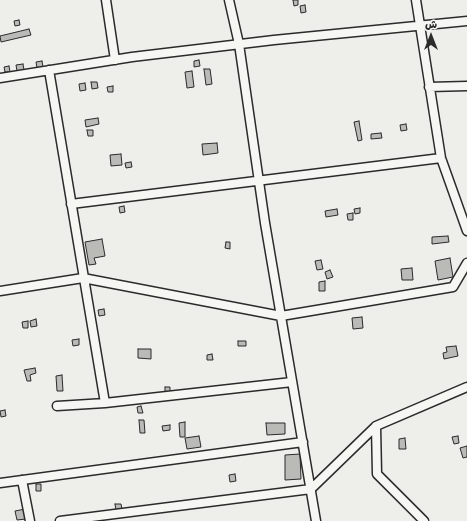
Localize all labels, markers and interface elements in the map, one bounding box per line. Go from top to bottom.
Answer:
north arrow [411,16,451,56]
text: ش [425,17,437,31]

